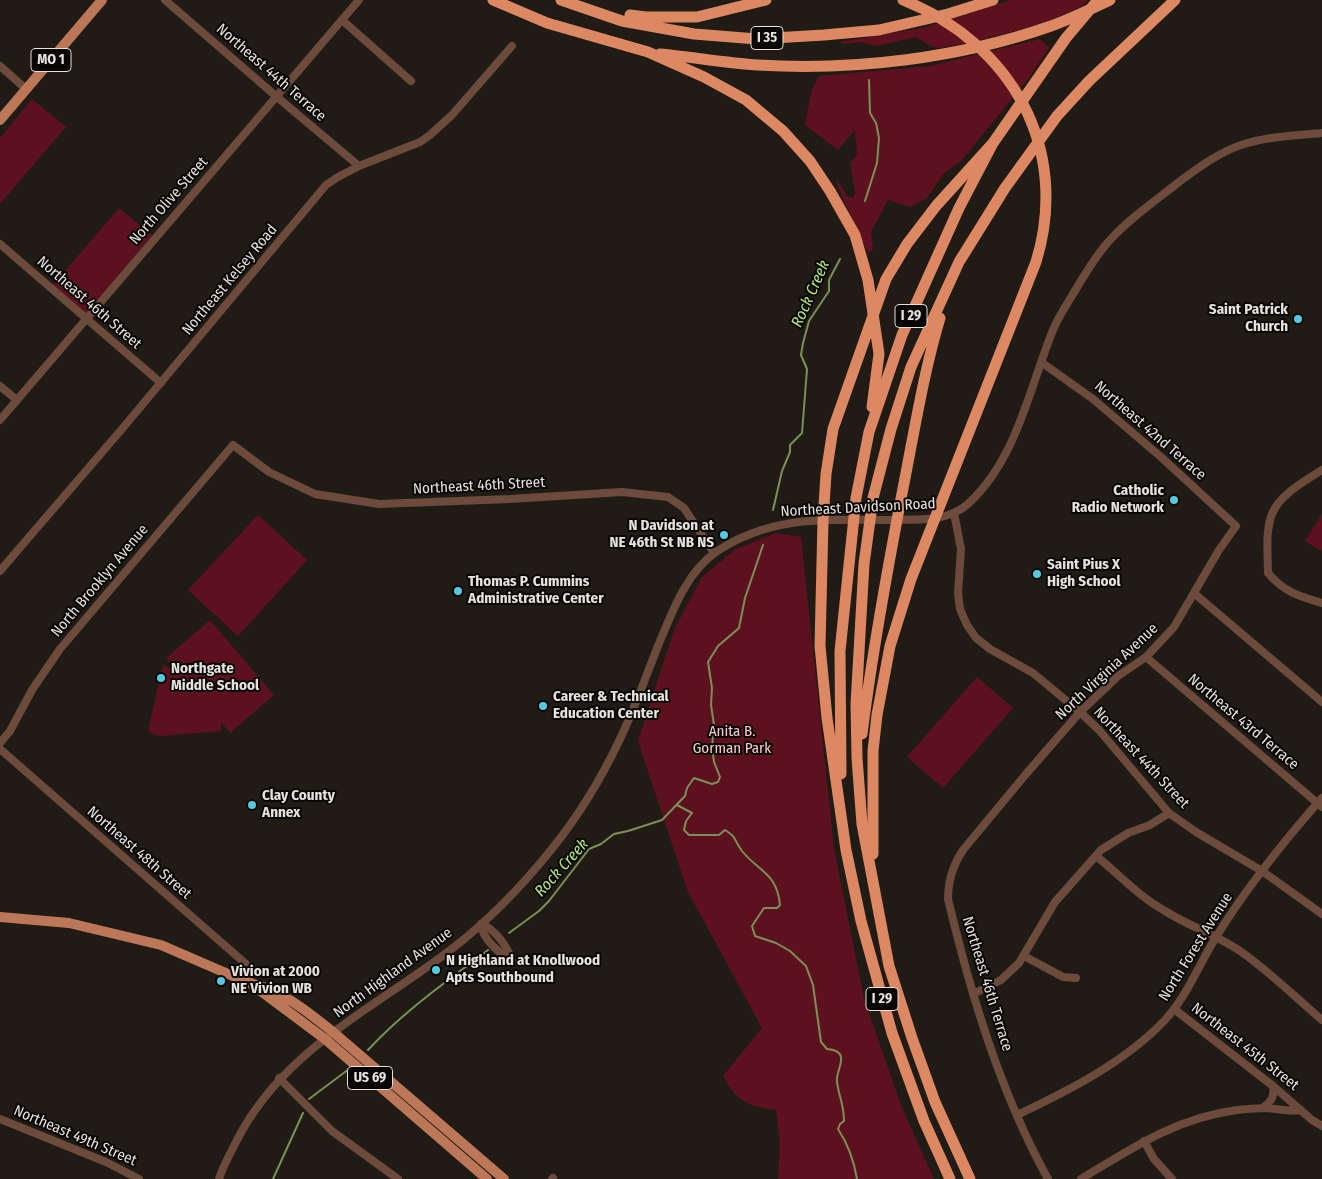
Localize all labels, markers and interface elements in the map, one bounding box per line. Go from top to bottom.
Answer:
street label: Northeast 44th Terrace [212,20,330,126]
road number: I 35 [751,26,783,49]
road number: MO 1 [31,48,71,72]
street label: North Olive Street [126,154,212,248]
street label: Northeast Kelsey Road [179,221,281,339]
street label: Northeast 46th Street [33,253,145,353]
water label: Rock Creek [788,258,834,330]
place label: Saint Patrick Church [1209,301,1288,336]
road number: I 29 [895,304,927,328]
marker: Saint Patrick Church [1292,313,1304,325]
street label: Northeast 42nd Terrace [1091,378,1209,484]
street label: Northeast 46th Street [412,474,546,498]
place label: Catholic Radio Network [1072,482,1164,517]
marker: Catholic Radio Network [1168,494,1180,506]
street label: Northeast Davidson Road [780,495,936,521]
place label: N Davidson at NE 46th St NB NS [610,517,714,552]
street label: North Brooklyn Avenue [48,521,152,641]
marker: N Davidson at NE 46th St NB NS [718,529,730,541]
place label: Saint Pius X High School [1047,556,1121,591]
marker: Saint Pius X High School [1031,568,1043,580]
place label: Thomas P. Cummins Administrative Center [468,573,604,608]
marker: Thomas P. Cummins Administrative Center [452,585,464,597]
street label: North Virginia Avenue [1052,620,1162,724]
place label: Northgate Middle School [171,660,259,695]
street label: Northeast 43rd Terrace [1184,670,1302,774]
marker: Northgate Middle School [155,672,167,684]
place label: Career & Technical Education Center [553,688,669,723]
marker: Career & Technical Education Center [537,700,549,712]
street label: Northeast 44th Street [1089,704,1193,812]
park label: Anita B. Gorman Park [693,723,771,758]
place label: Clay County Annex [262,787,335,822]
marker: Clay County Annex [246,799,258,811]
street label: Northeast 48th Street [83,803,195,903]
water label: Rock Creek [531,835,593,901]
street label: North Forest Avenue [1155,889,1237,1005]
street label: Northeast 46th Terrace [958,914,1016,1054]
street label: North Highland Avenue [330,924,456,1022]
place label: N Highland at Knollwood Apts Southbound [446,952,600,987]
place label: Vivion at 2000 NE Vivion WB [231,963,320,998]
marker: N Highland at Knollwood Apts Southbound [430,964,442,976]
marker: Vivion at 2000 NE Vivion WB [215,975,227,987]
road number: I 29 [866,988,898,1011]
street label: Northeast 45th Street [1188,999,1302,1095]
road number: US 69 [348,1066,392,1090]
street label: Northeast 49th Street [11,1102,139,1170]

